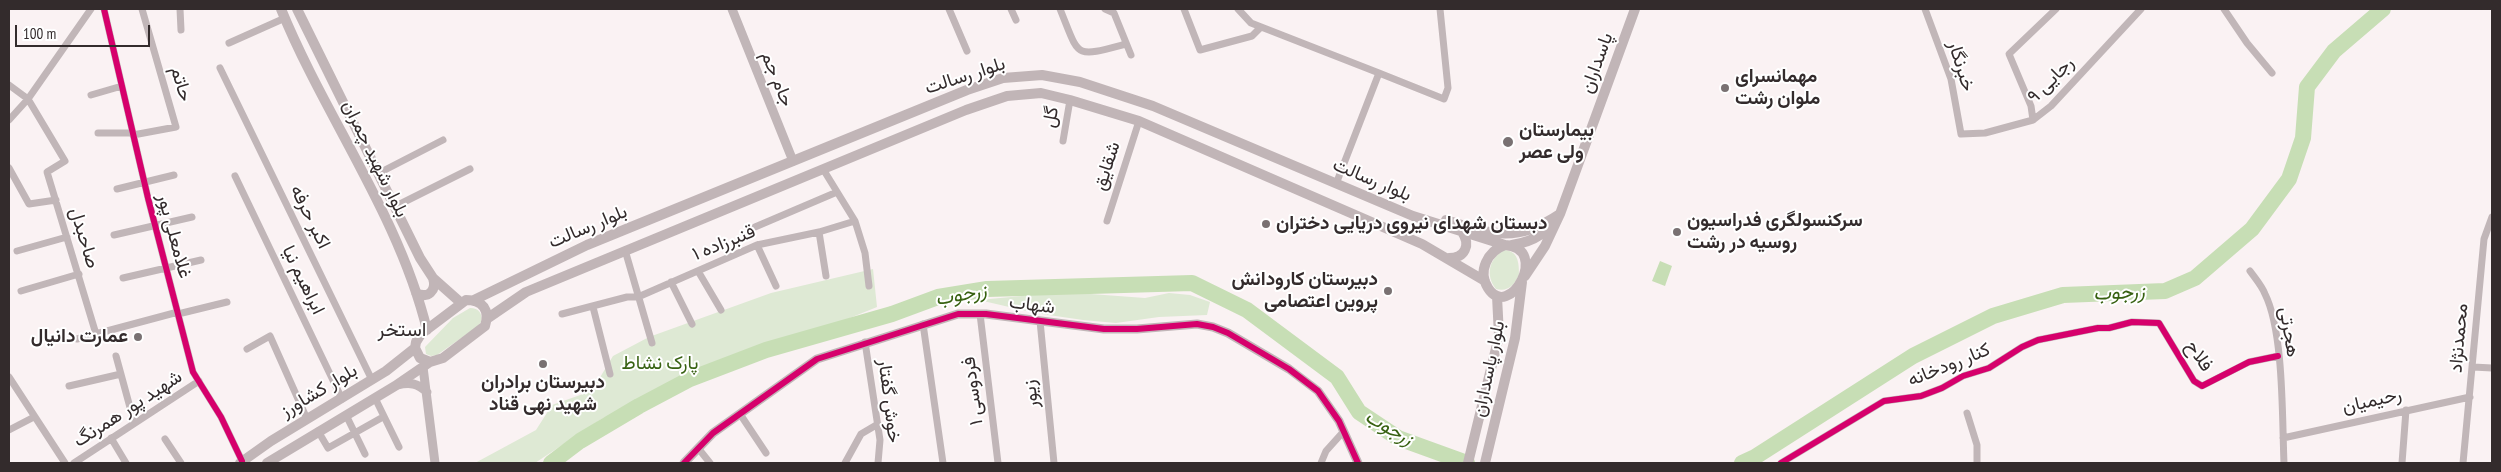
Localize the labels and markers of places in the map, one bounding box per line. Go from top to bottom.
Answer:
place label: مهمانسرای ملوان رشت [1735,66,1820,110]
marker: مهمانسرای ملوان رشت [1719,82,1731,94]
place label: بیمارستان ولی عصر [1519,120,1594,164]
marker: بیمارستان ولی عصر [1501,135,1515,149]
place label: سرکنسولگری فدراسیون روسیه در رشت [1687,210,1863,254]
place label: دبستان شهدای نیروی دریایی دختران [1276,213,1548,235]
marker: دبستان شهدای نیروی دریایی دختران [1260,218,1272,230]
marker: سرکنسولگری فدراسیون روسیه در رشت [1671,226,1683,238]
place label: دبیرستان کارودانش پروین اعتصامی [1231,269,1378,313]
marker: دبیرستان کارودانش پروین اعتصامی [1382,285,1394,297]
place label: عمارت دانیال [31,326,128,348]
marker: عمارت دانیال [132,331,144,343]
marker: دبیرستان برادران شهید نهی قناد [537,358,549,370]
place label: دبیرستان برادران شهید نهی قناد [481,372,605,416]

